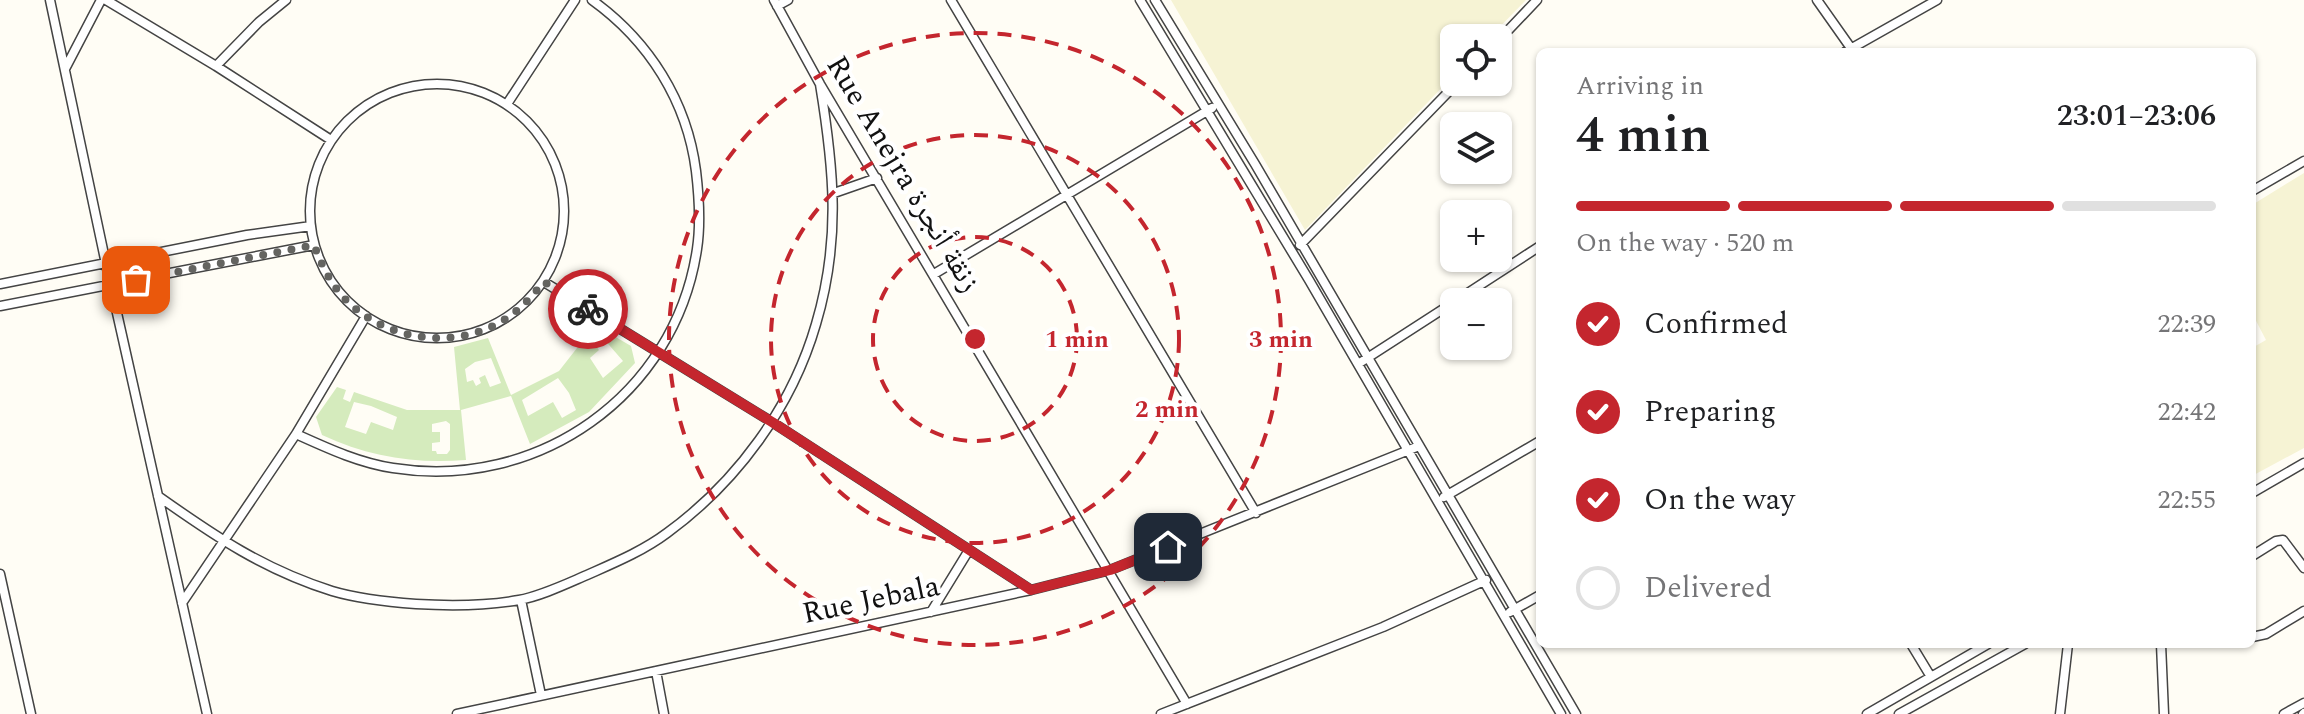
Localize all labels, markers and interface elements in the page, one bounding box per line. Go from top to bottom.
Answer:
map controls [1440,24,1512,360]
button: locate [1440,24,1512,96]
street label: Rue Anejra زنقة أنجرة [814,47,992,301]
text: Arriving in [1576,66,1704,106]
text: 23:01–23:06 [2057,93,2216,139]
text: 4 min [1576,96,1711,175]
button: layers [1440,112,1512,184]
button: + [1440,200,1512,272]
text: On the way · 520 m [1576,223,1794,263]
pin [102,246,170,314]
icon: bag [114,258,158,302]
courier [548,269,628,349]
icon: bike [566,287,610,331]
button: − [1440,288,1512,360]
text: Confirmed [1644,301,1788,347]
icon: check [1576,302,1620,346]
text: 22:39 [2157,304,2216,344]
text: 1 min [1045,322,1109,358]
text: 3 min [1249,322,1313,358]
centre of rings [961,325,989,353]
text: Preparing [1644,389,1776,435]
icon: check [1576,390,1620,434]
text: 2 min [1135,392,1199,428]
text: 22:42 [2157,392,2216,432]
text: On the way [1644,477,1795,523]
icon: check [1576,478,1620,522]
text: 22:55 [2157,480,2216,520]
pin [1134,513,1202,581]
icon: home [1146,525,1190,569]
street label: Rue Jebala [798,563,944,637]
text: Delivered [1644,565,1772,611]

